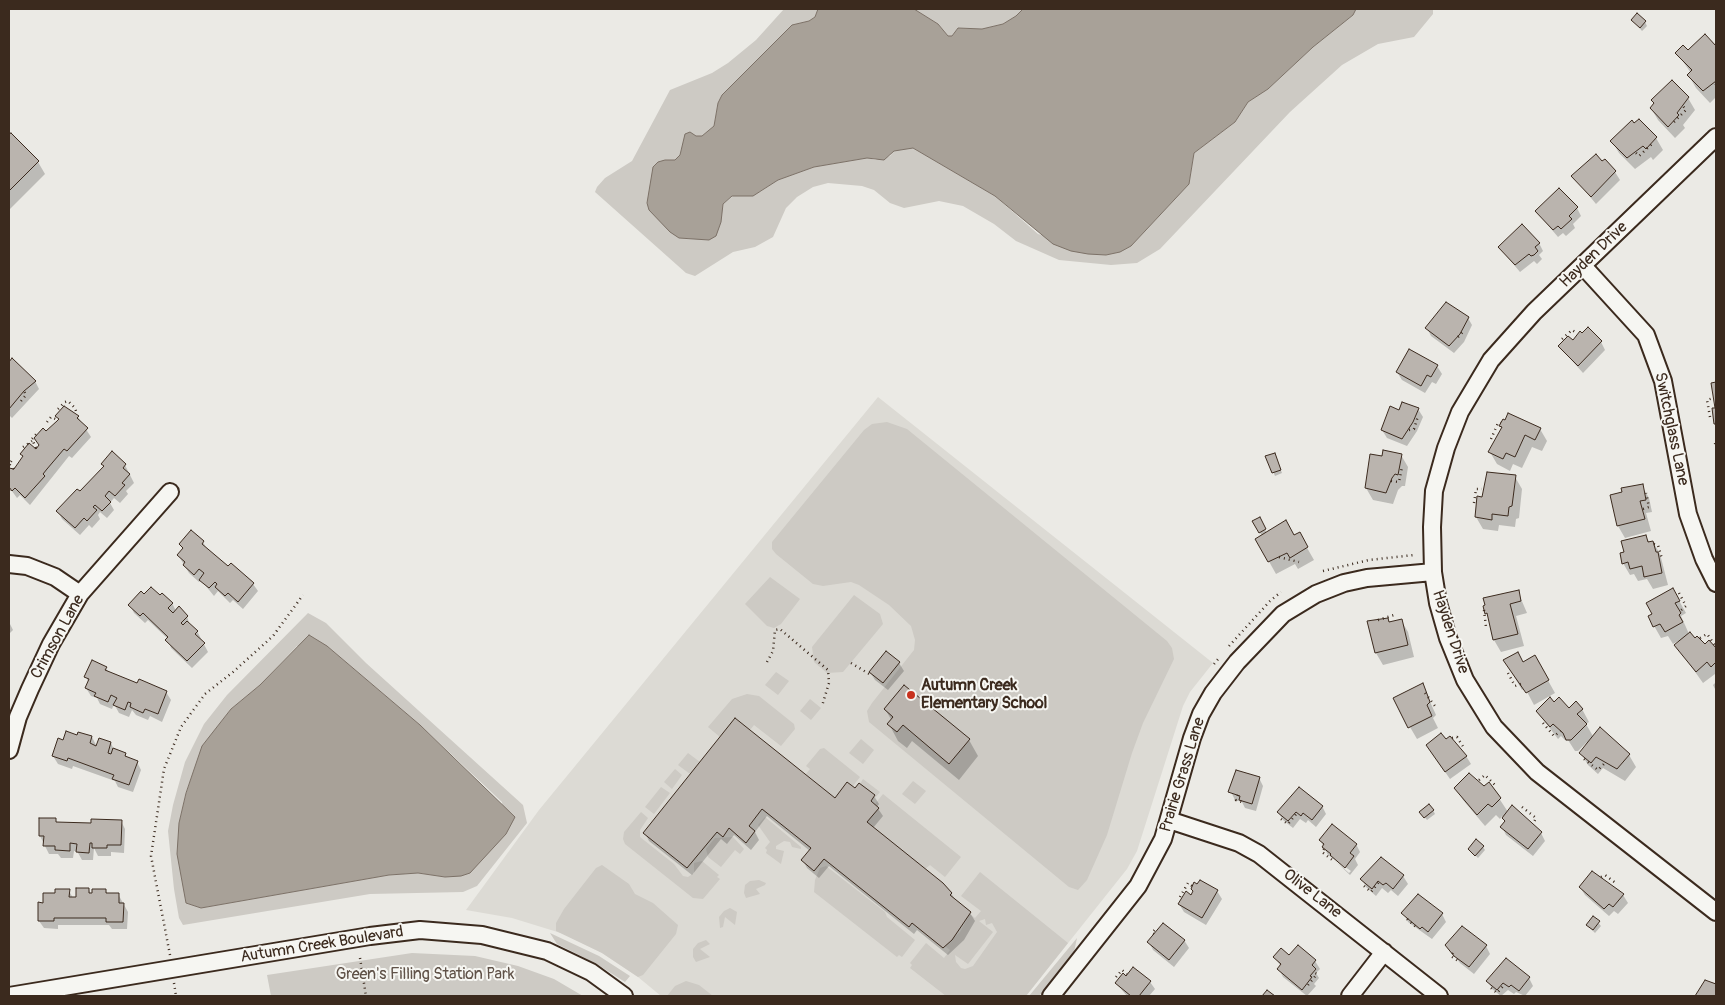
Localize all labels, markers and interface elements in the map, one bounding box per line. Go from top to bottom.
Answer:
street label: Hayden Drive [1556,218,1632,292]
street label: Switchglass Lane [1650,371,1692,487]
street label: Hayden Drive [1427,588,1473,676]
street label: Crimson Lane [27,592,89,682]
place label: Autumn Creek Elementary School [921,676,1047,714]
marker: Autumn Creek Elementary School [905,689,917,701]
street label: Prairie Grass Lane [1156,715,1210,835]
street label: Olive Lane [1279,865,1345,923]
street label: Autumn Creek Boulevard [239,923,405,967]
park label: Green's Filling Station Park [336,965,514,985]

